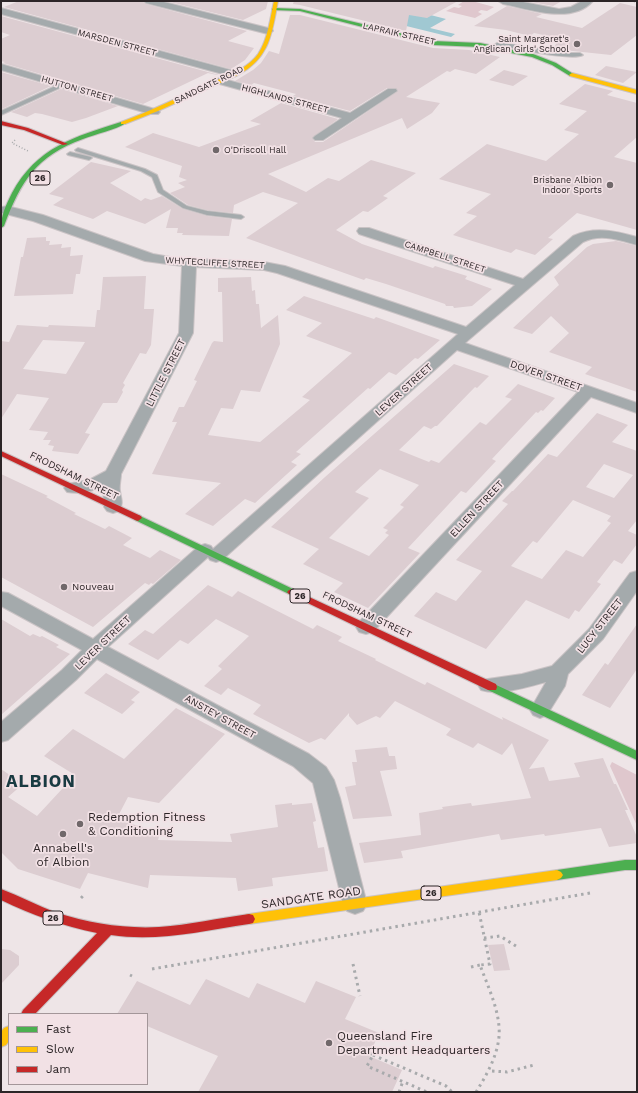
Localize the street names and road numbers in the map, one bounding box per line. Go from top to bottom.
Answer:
street label: LAPRAIK STREET [362,20,436,48]
street label: MARSDEN STREET [76,27,158,59]
street label: SANDGATE ROAD [173,64,245,106]
street label: HUTTON STREET [40,74,114,104]
street label: HIGHLANDS STREET [240,82,330,116]
road number: 26 [30,171,50,185]
street label: CAMPBELL STREET [403,239,487,275]
street label: WHYTECLIFFE STREET [165,255,265,271]
street label: LITTLE STREET [144,337,188,409]
street label: DOVER STREET [509,358,583,394]
street label: LEVER STREET [373,361,435,419]
street label: FRODSHAM STREET [28,449,120,503]
street label: ELLEN STREET [448,478,506,540]
road number: 26 [290,589,310,603]
street label: FRODSHAM STREET [320,589,414,641]
street label: LUCY STREET [575,596,625,656]
street label: LEVER STREET [73,613,133,673]
street label: ANSTEY STREET [182,693,258,741]
street label: SANDGATE ROAD [260,884,362,912]
road number: 26 [421,886,441,900]
road number: 26 [43,911,63,925]

